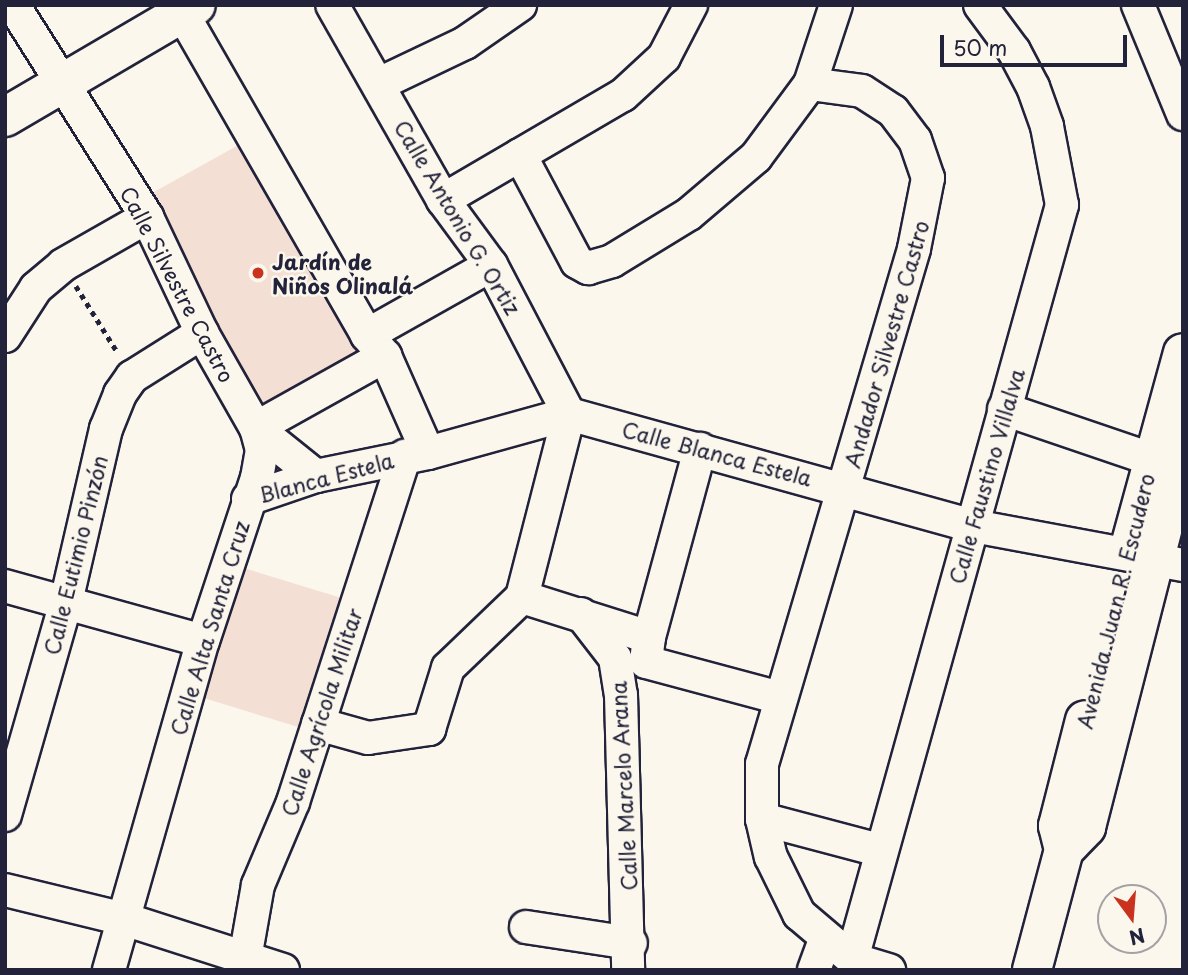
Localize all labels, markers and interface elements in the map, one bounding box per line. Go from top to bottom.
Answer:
scale bar [943,21,1130,65]
text: 50 m [953,31,1007,63]
street label: Calle Antonio G. Ortiz [389,114,527,320]
street label: Calle Silvestre Castro [115,181,241,387]
street label: Andador Silvestre Castro [838,217,934,471]
place label: Jardín de Niños Olinalá [272,248,414,298]
marker: Jardín de Niños Olinalá [250,265,266,281]
street label: Calle Faustino Villalva [943,365,1029,587]
street label: Calle Blanca Estela [619,415,815,491]
street label: Blanca Estela [256,447,396,507]
street label: Calle Eutimio Pinzón [38,452,112,658]
street label: Avenida Juan R. Escudero [1071,471,1159,731]
street label: Calle Alta Santa Cruz [164,517,254,739]
street label: Calle Agrícola Militar [275,605,367,819]
street label: Calle Marcelo Arana [605,680,641,892]
north arrow [1097,884,1167,954]
text: N [1126,922,1148,953]

